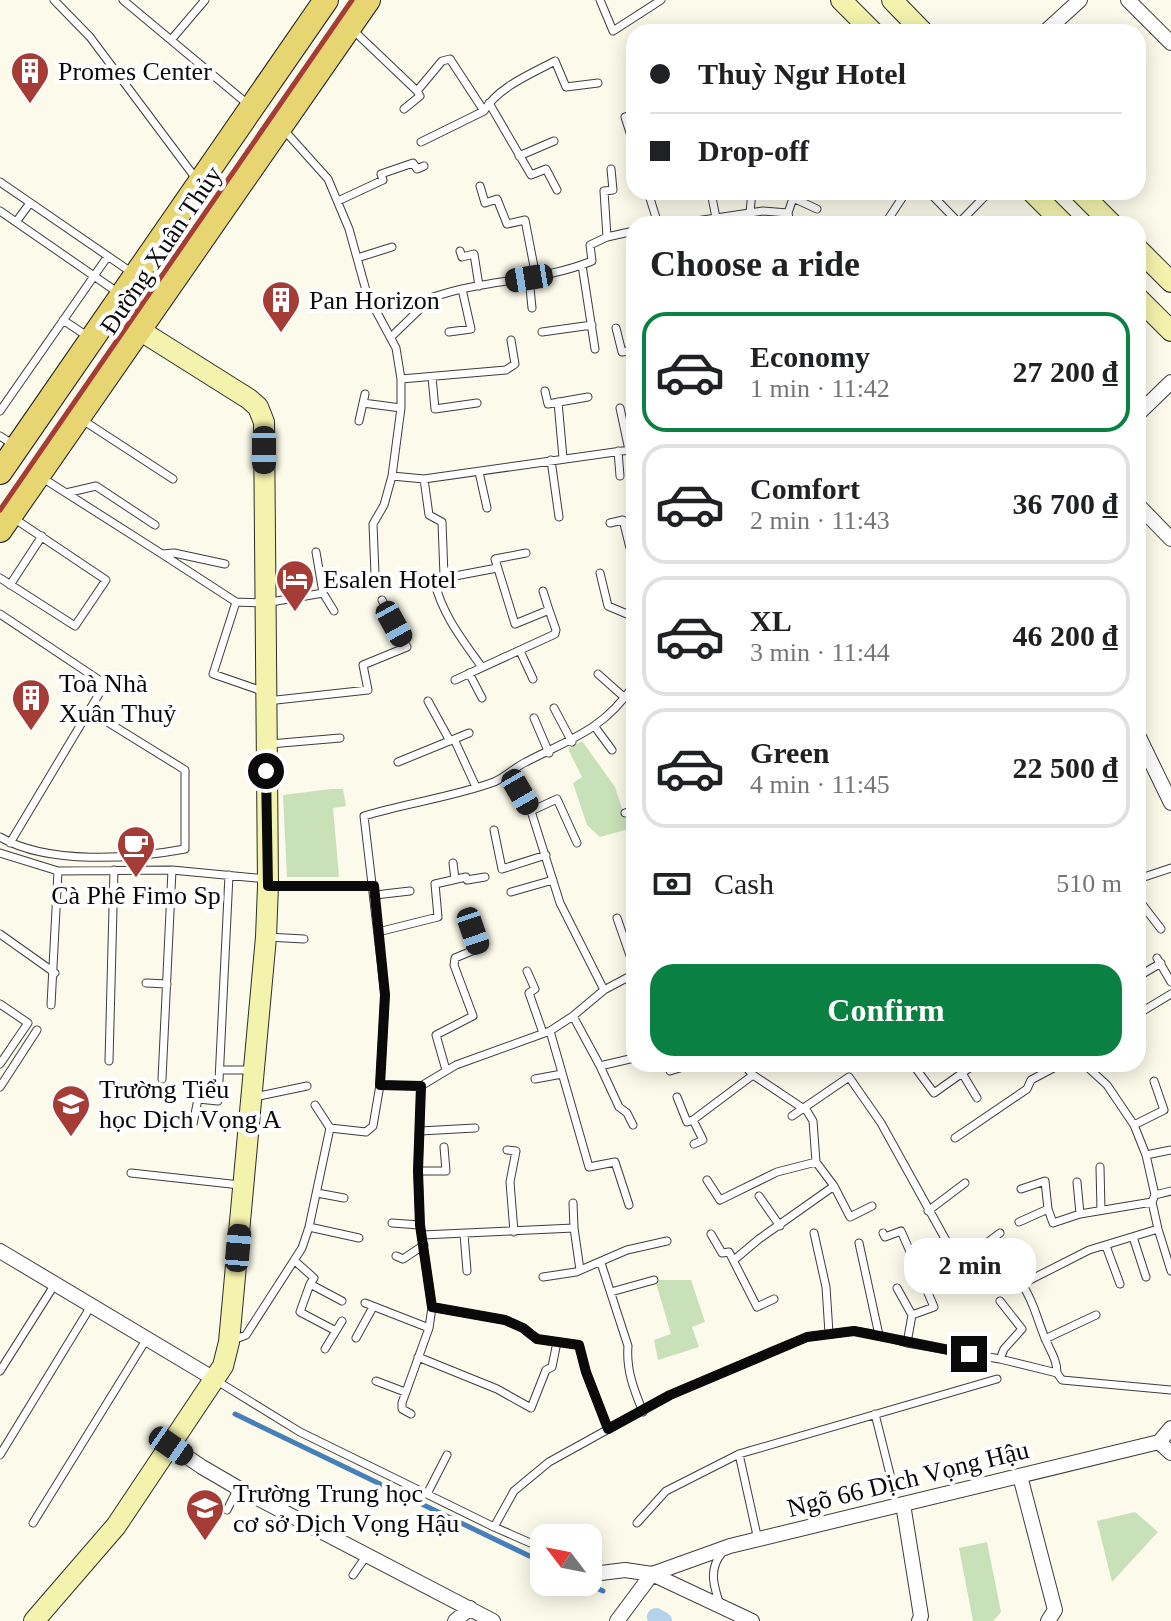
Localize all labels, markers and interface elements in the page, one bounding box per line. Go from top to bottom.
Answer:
building icon: Promes Center [9,50,51,105]
place label: Promes Center [58,57,212,86]
text: Thuỳ Ngư Hotel [698,57,906,90]
text: Drop-off [698,134,809,167]
street label: Đường Xuân Thủy [94,160,228,340]
text: Choose a ride [650,244,860,284]
car [503,262,555,294]
building icon: Pan Horizon [260,279,302,334]
place label: Pan Horizon [309,286,440,315]
icon: car [654,336,726,408]
text: Economy [750,340,870,373]
text: 27 200 ₫ [1013,355,1118,388]
text: 1 min · 11:42 [750,374,890,403]
car [252,426,276,474]
icon: car [654,468,726,540]
text: Comfort [750,472,860,505]
text: 36 700 ₫ [1013,487,1118,520]
text: 2 min · 11:43 [750,506,890,535]
hotel icon: Esalen Hotel [274,558,316,613]
place label: Esalen Hotel [323,565,457,594]
car [372,597,416,651]
icon: car [654,600,726,672]
text: XL [750,604,792,637]
text: 46 200 ₫ [1013,619,1118,652]
text: 3 min · 11:44 [750,638,890,667]
place label: Toà Nhà Xuân Thuỷ [59,669,176,728]
building icon: Toà Nhà Xuân Thuỷ [10,677,52,732]
icon: car [654,732,726,804]
text: Green [750,736,829,769]
text: 22 500 ₫ [1013,751,1118,784]
route start [248,753,284,789]
car [498,765,542,819]
text: 4 min · 11:45 [750,770,890,799]
cafe icon: Cà Phê Fimo Sp [115,824,157,879]
icon: cash [650,862,694,906]
text: Cash [714,867,774,900]
text: 510 m [1056,869,1122,898]
place label: Cà Phê Fimo Sp [51,881,221,910]
car [454,904,492,958]
button: Confirm [650,964,1122,1056]
place label: Trường Tiểu học Dịch Vọng A [99,1075,281,1134]
school or university icon: Trường Tiểu học Dịch Vọng A [50,1083,92,1138]
car [224,1223,252,1273]
callout: 2 min [903,1238,1035,1294]
text: 2 min [939,1251,1001,1280]
route end [951,1336,987,1372]
car [144,1422,198,1470]
street label: Ngõ 66 Dịch Vọng Hậu [784,1435,1032,1523]
place label: Trường Trung học cơ sở Dịch Vọng Hậu [233,1479,459,1538]
school or university icon: Trường Trung học cơ sở Dịch Vọng Hậu [184,1487,226,1542]
north arrow [530,1524,602,1596]
map controls [530,1524,602,1596]

